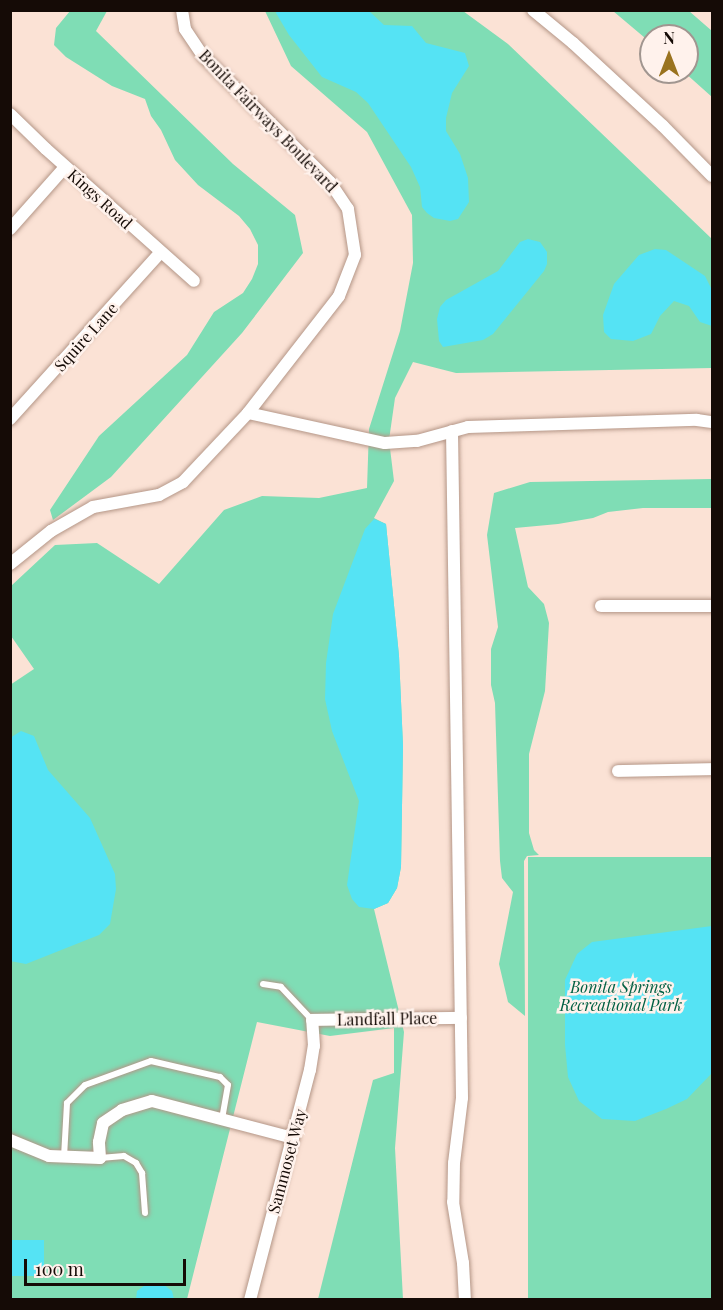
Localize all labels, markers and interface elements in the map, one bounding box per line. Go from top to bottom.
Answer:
north arrow [639,24,699,84]
text: N [663,27,675,48]
street label: Bonita Fairways Boulevard [195,46,341,196]
street label: Kings Road [64,165,136,233]
street label: Squire Lane [50,299,122,375]
park label: Bonita Springs Recreational Park [560,977,682,1015]
street label: Landfall Place [337,1009,437,1029]
street label: Sammoset Way [264,1106,310,1216]
scale bar [27,1247,189,1285]
text: 100 m [35,1257,84,1281]

